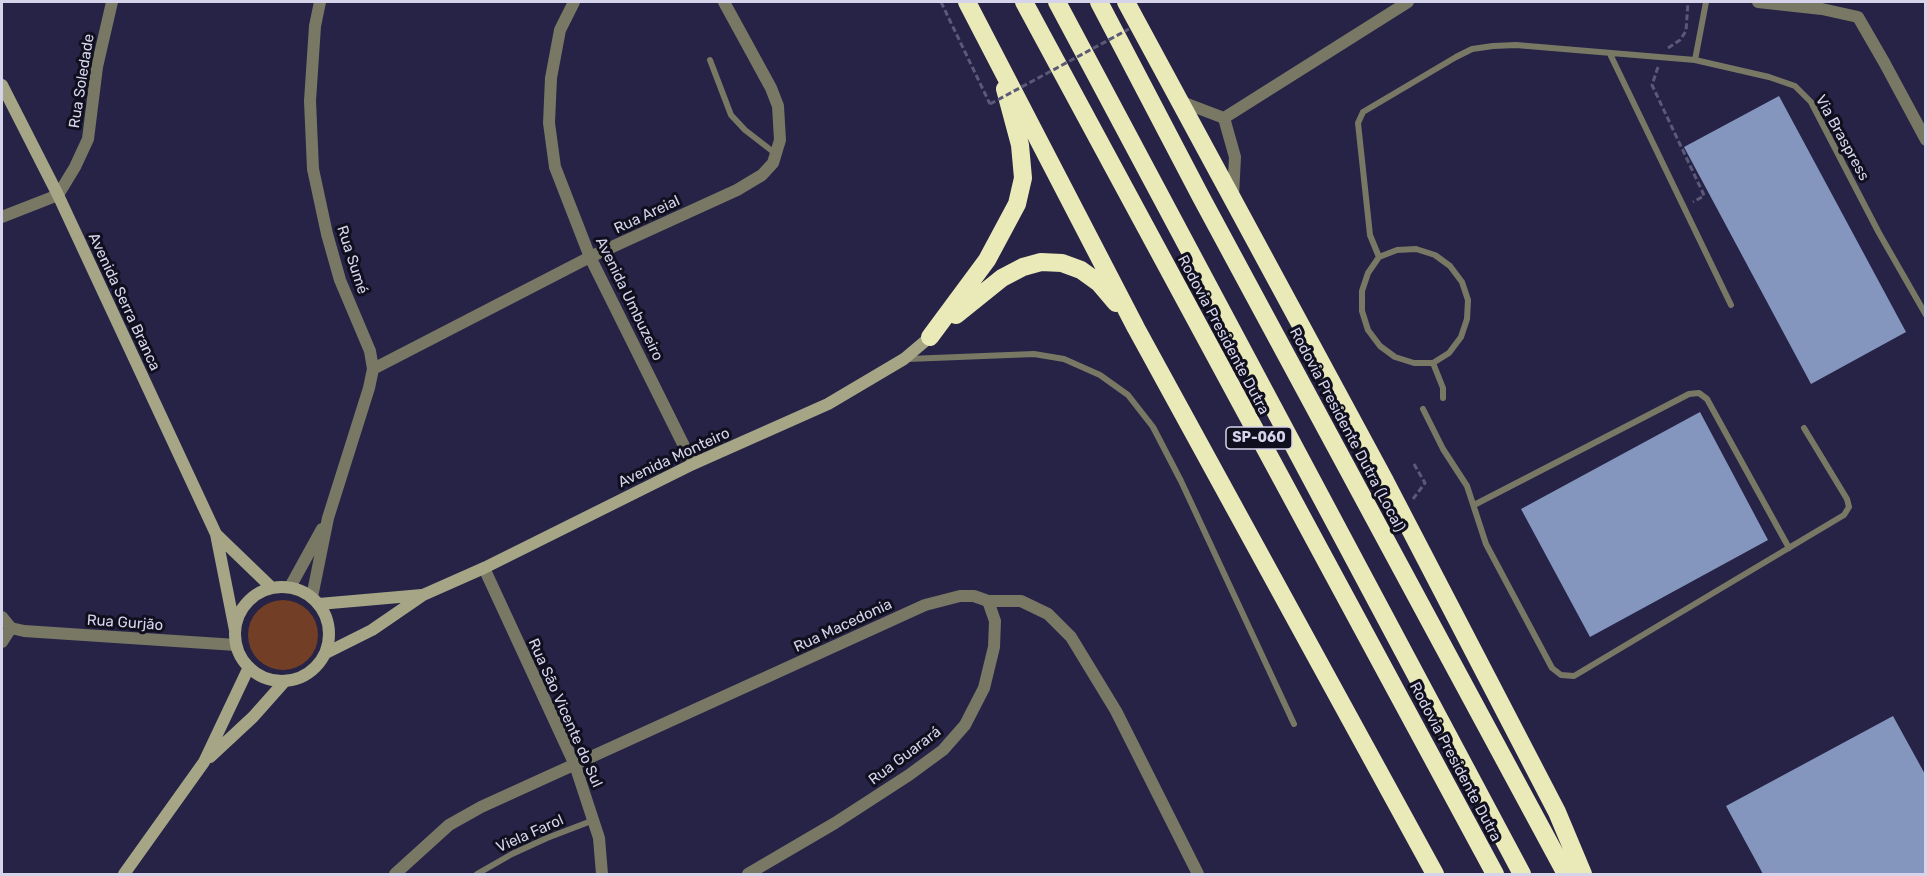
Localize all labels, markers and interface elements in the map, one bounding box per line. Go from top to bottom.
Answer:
street label: Rua Soledade [66,33,98,129]
street label: Via Braspress [1811,92,1873,184]
street label: Rua Areial [611,192,683,238]
street label: Rua Sumé [332,224,372,296]
street label: Avenida Serra Branca [84,230,164,374]
street label: Avenida Umbuzeiro [591,234,667,364]
street label: Rodovia Presidente Dutra [1173,252,1273,418]
street label: Rodovia Presidente Dutra (Local) [1285,325,1409,535]
street label: Avenida Monteiro [615,424,733,492]
road number: SP-060 [1226,427,1292,449]
street label: Rua Macedonia [791,595,895,657]
street label: Rua Gurjão [86,611,164,635]
street label: Rua São Vicente do Sul [524,636,606,790]
street label: Rodovia Presidente Dutra [1405,679,1505,845]
street label: Rua Guarará [865,723,945,789]
street label: Viela Farol [494,811,566,857]

